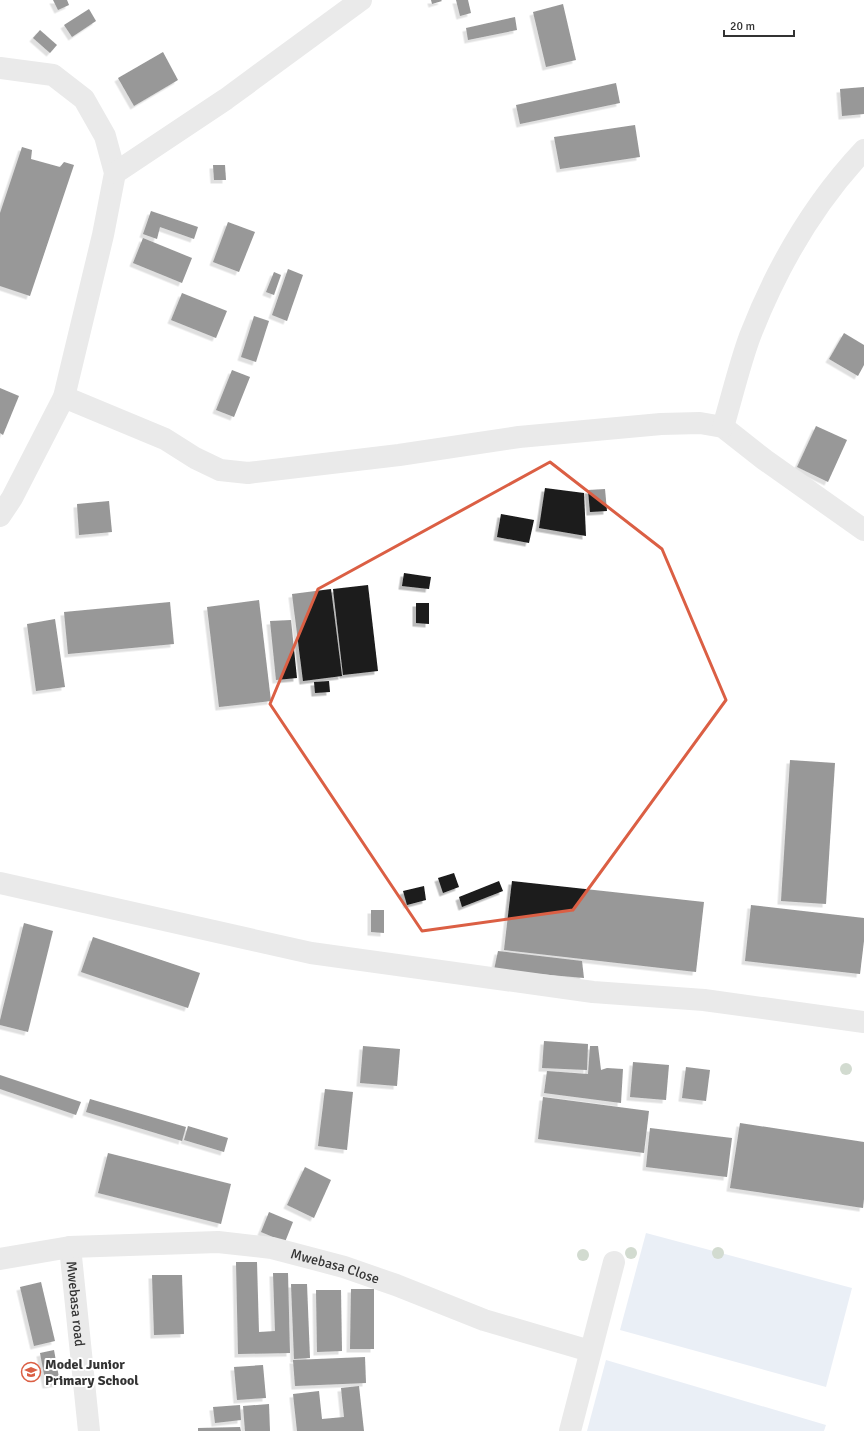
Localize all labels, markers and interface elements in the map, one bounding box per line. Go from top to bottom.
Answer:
scale bar [724,12,794,38]
text: 20 m [730,19,755,34]
street label: Mwebasa Close [289,1245,382,1287]
street label: Mwebasa road [63,1260,89,1347]
place label: Model Junior Primary School [45,1356,139,1389]
school or university icon: Model Junior Primary School [20,1361,42,1383]

